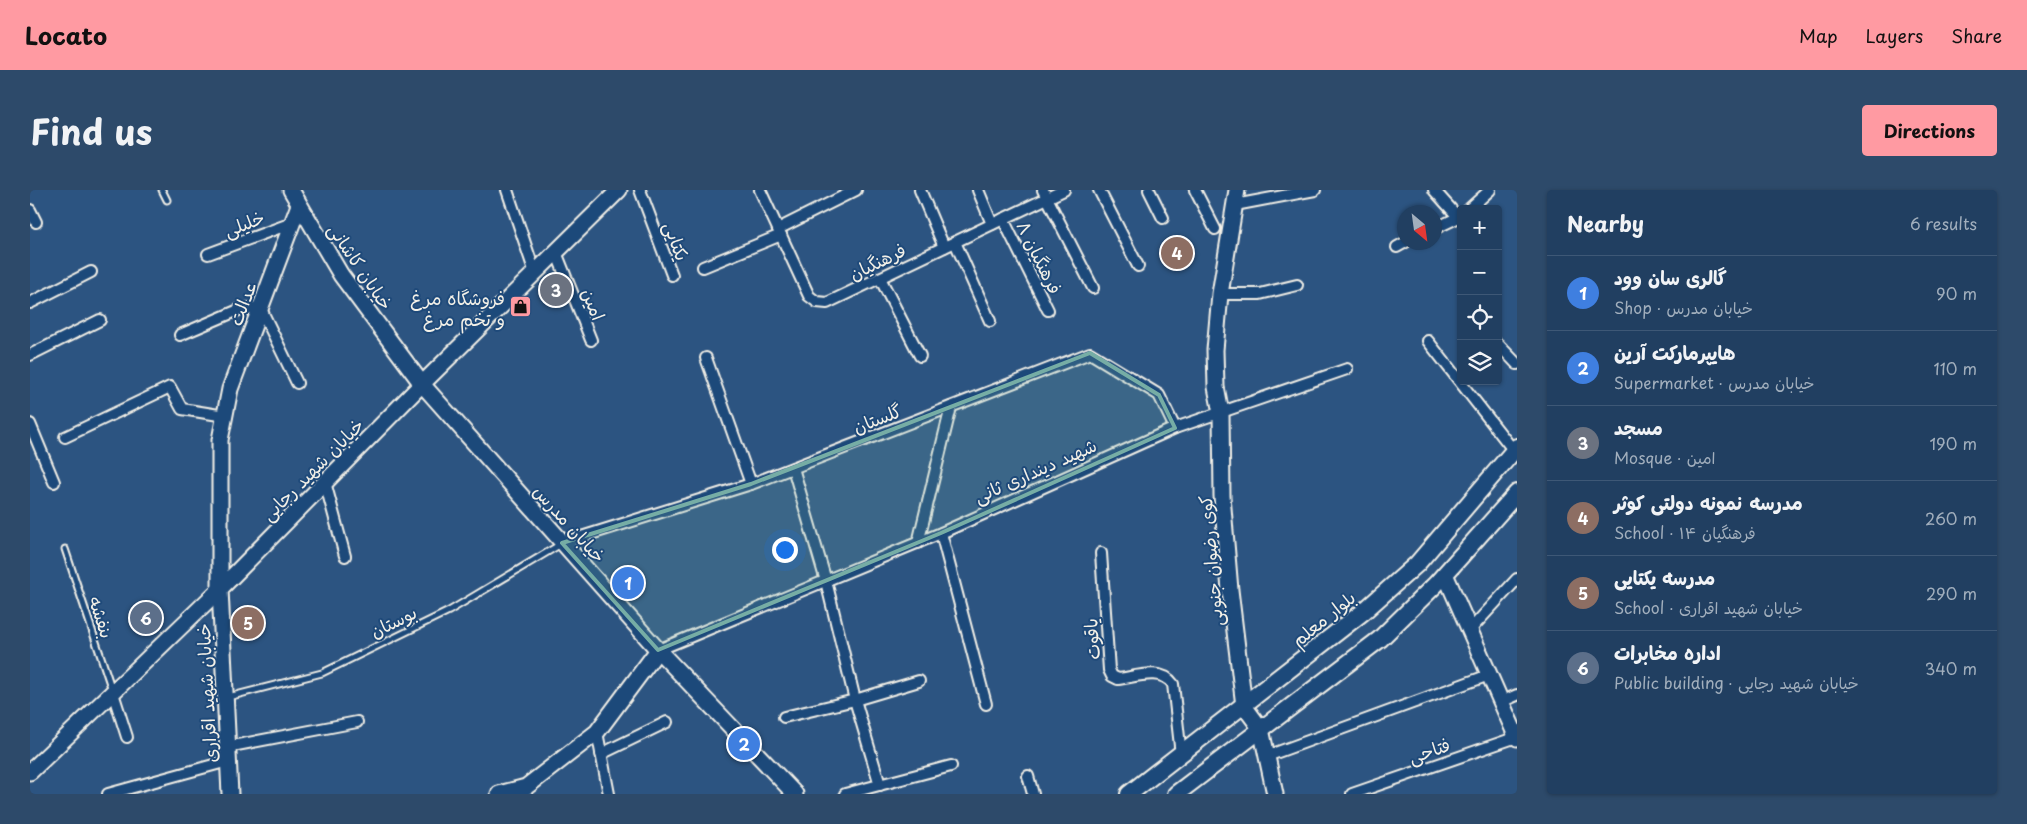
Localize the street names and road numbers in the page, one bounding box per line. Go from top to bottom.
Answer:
street label: خلیلی [220,203,268,243]
street label: فرهنگیان ۸ [1011,216,1069,298]
street label: خیابان کاشانی [322,217,400,315]
street label: یکتایی [658,218,696,264]
street label: فرهنگیان [844,236,910,286]
street label: عدالت [221,277,263,329]
street label: امین [575,284,613,324]
street label: گلستان [849,396,906,440]
street label: خیابان شهید رجایی [254,411,370,527]
street label: شهید دینداری ثانی [969,431,1101,509]
street label: خیابان مدرس [527,478,613,568]
street label: کوی رضوان جنوبی [1191,494,1229,628]
street label: بلوار معلم [1285,584,1362,654]
street label: بنفشه [83,592,121,642]
street label: بوستان [365,598,421,644]
street label: یاقوت [1076,617,1106,661]
street label: خیابان شهید اقراری [189,623,223,763]
street label: فتاحی [1404,730,1454,770]

